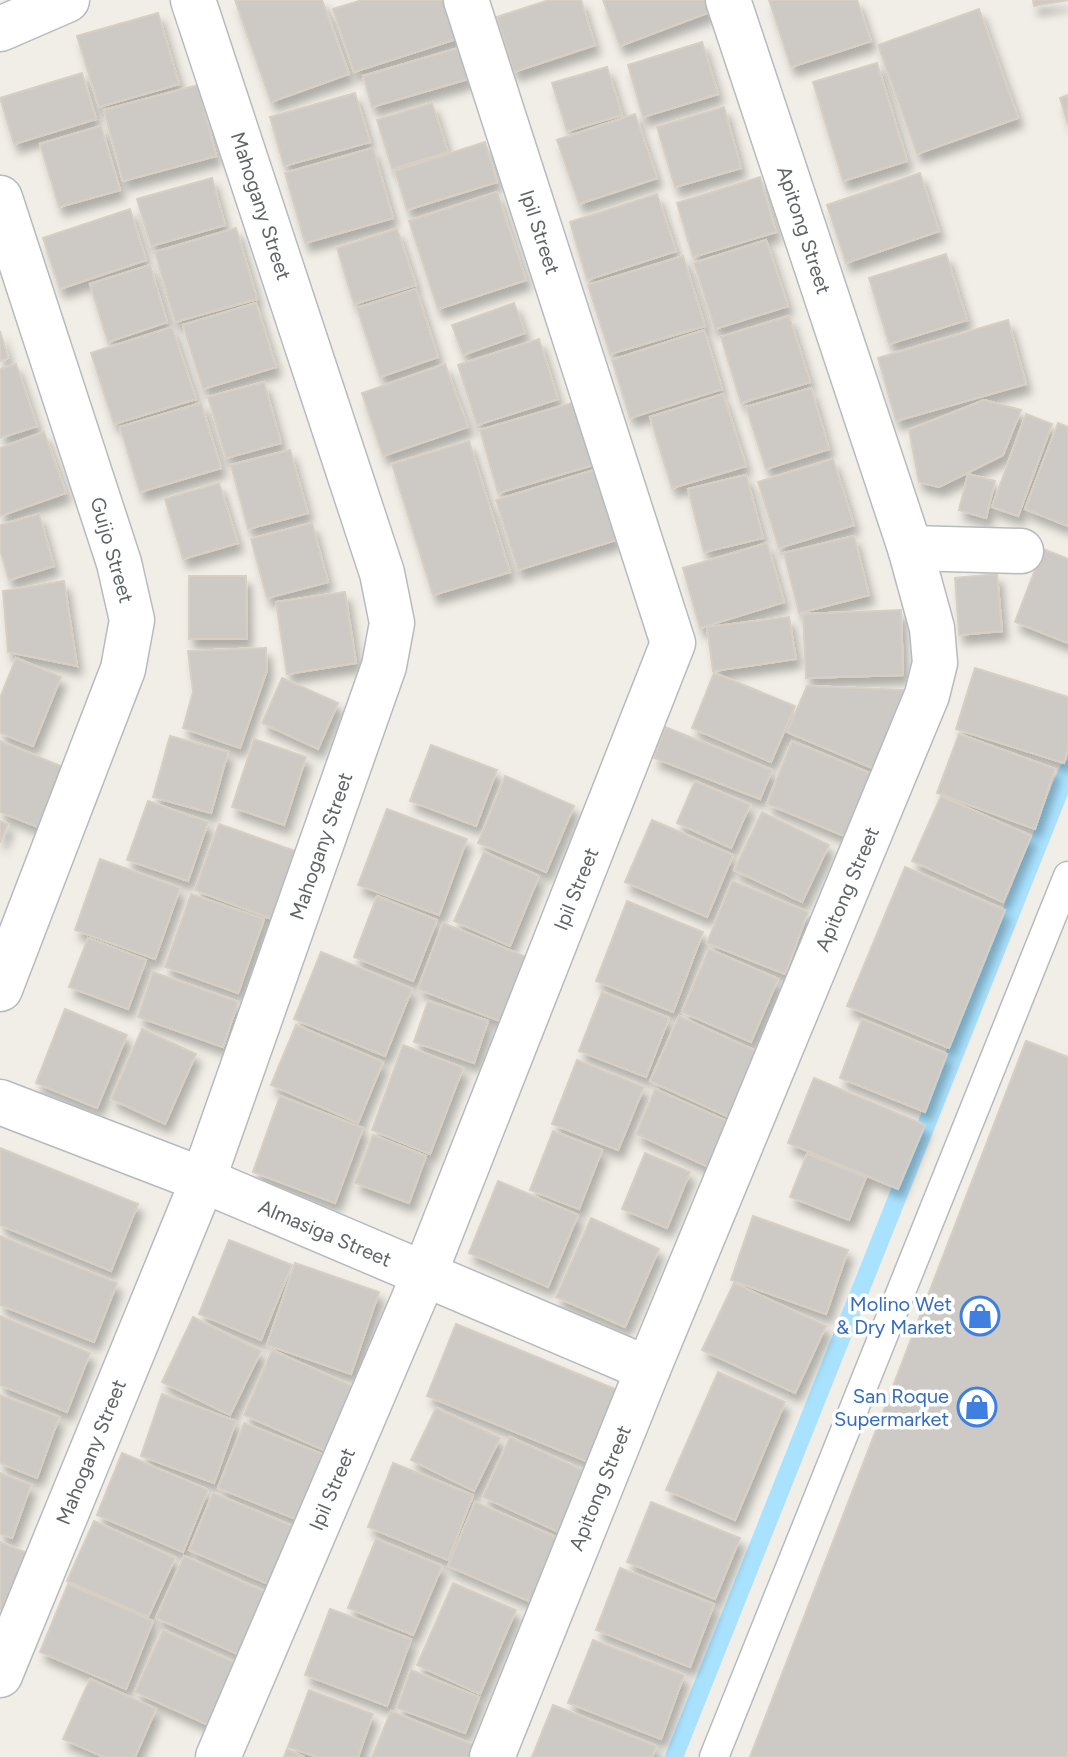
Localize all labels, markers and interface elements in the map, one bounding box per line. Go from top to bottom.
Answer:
street label: Mahogany Street [226,129,296,283]
street label: Apitong Street [772,163,836,297]
street label: Ipil Street [515,187,565,277]
street label: Guijo Street [85,494,139,606]
street label: Mahogany Street [285,769,357,923]
street label: Apitong Street [810,823,884,955]
street label: Ipil Street [549,844,603,934]
street label: Almasiga Street [255,1194,395,1272]
place label: Molino Wet & Dry Market [836,1292,952,1339]
shop icon: Molino Wet & Dry Market [959,1295,1001,1337]
street label: Mahogany Street [51,1376,131,1528]
place label: San Roque Supermarket [834,1384,949,1431]
shop icon: San Roque Supermarket [956,1386,998,1428]
street label: Apitong Street [564,1422,636,1554]
street label: Ipil Street [304,1444,360,1534]

